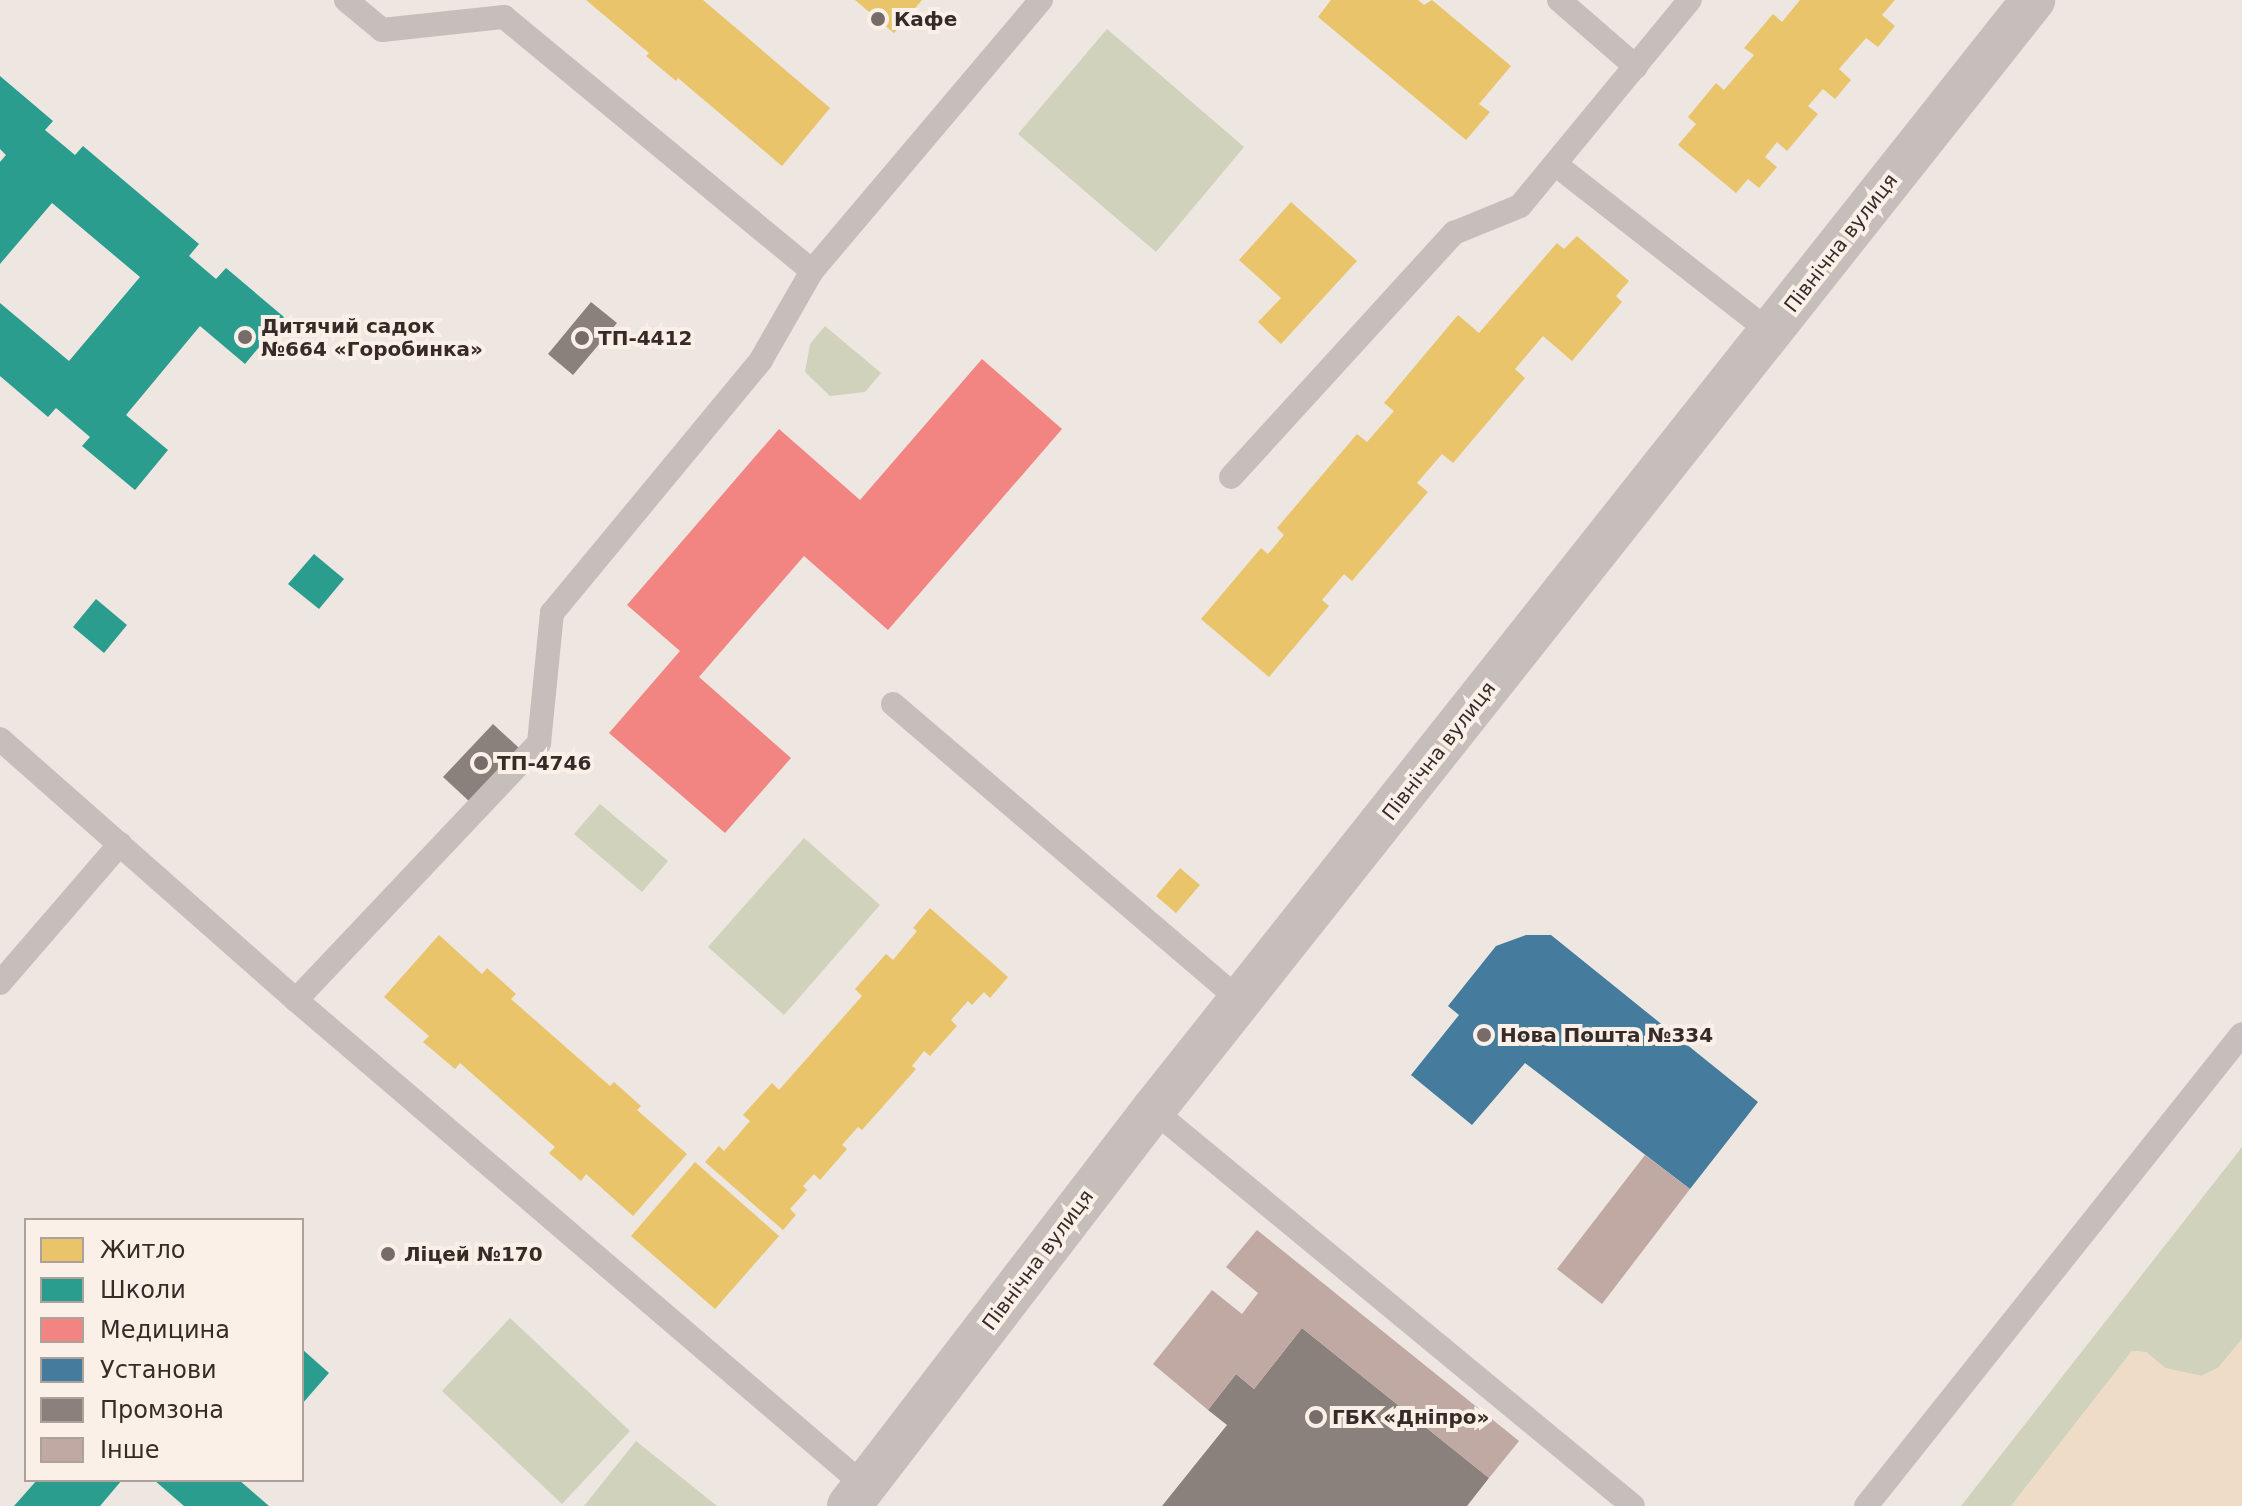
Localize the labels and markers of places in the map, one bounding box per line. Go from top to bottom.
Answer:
place label: Кафе [894,7,957,31]
marker: Кафе [869,10,887,28]
place label: Дитячий садок №664 «Горобинка» [261,314,483,361]
place label: ТП-4412 [598,326,692,350]
marker: Дитячий садок №664 «Горобинка» [236,328,254,346]
marker: ТП-4412 [573,329,591,347]
place label: ТП-4746 [497,751,591,775]
marker: ТП-4746 [472,754,490,772]
place label: Нова Пошта №334 [1500,1023,1713,1047]
marker: Нова Пошта №334 [1475,1026,1493,1044]
place label: Ліцей №170 [404,1242,543,1266]
marker: Ліцей №170 [379,1245,397,1263]
place label: ГБК «Дніпро» [1332,1405,1490,1429]
marker: ГБК «Дніпро» [1307,1408,1325,1426]

